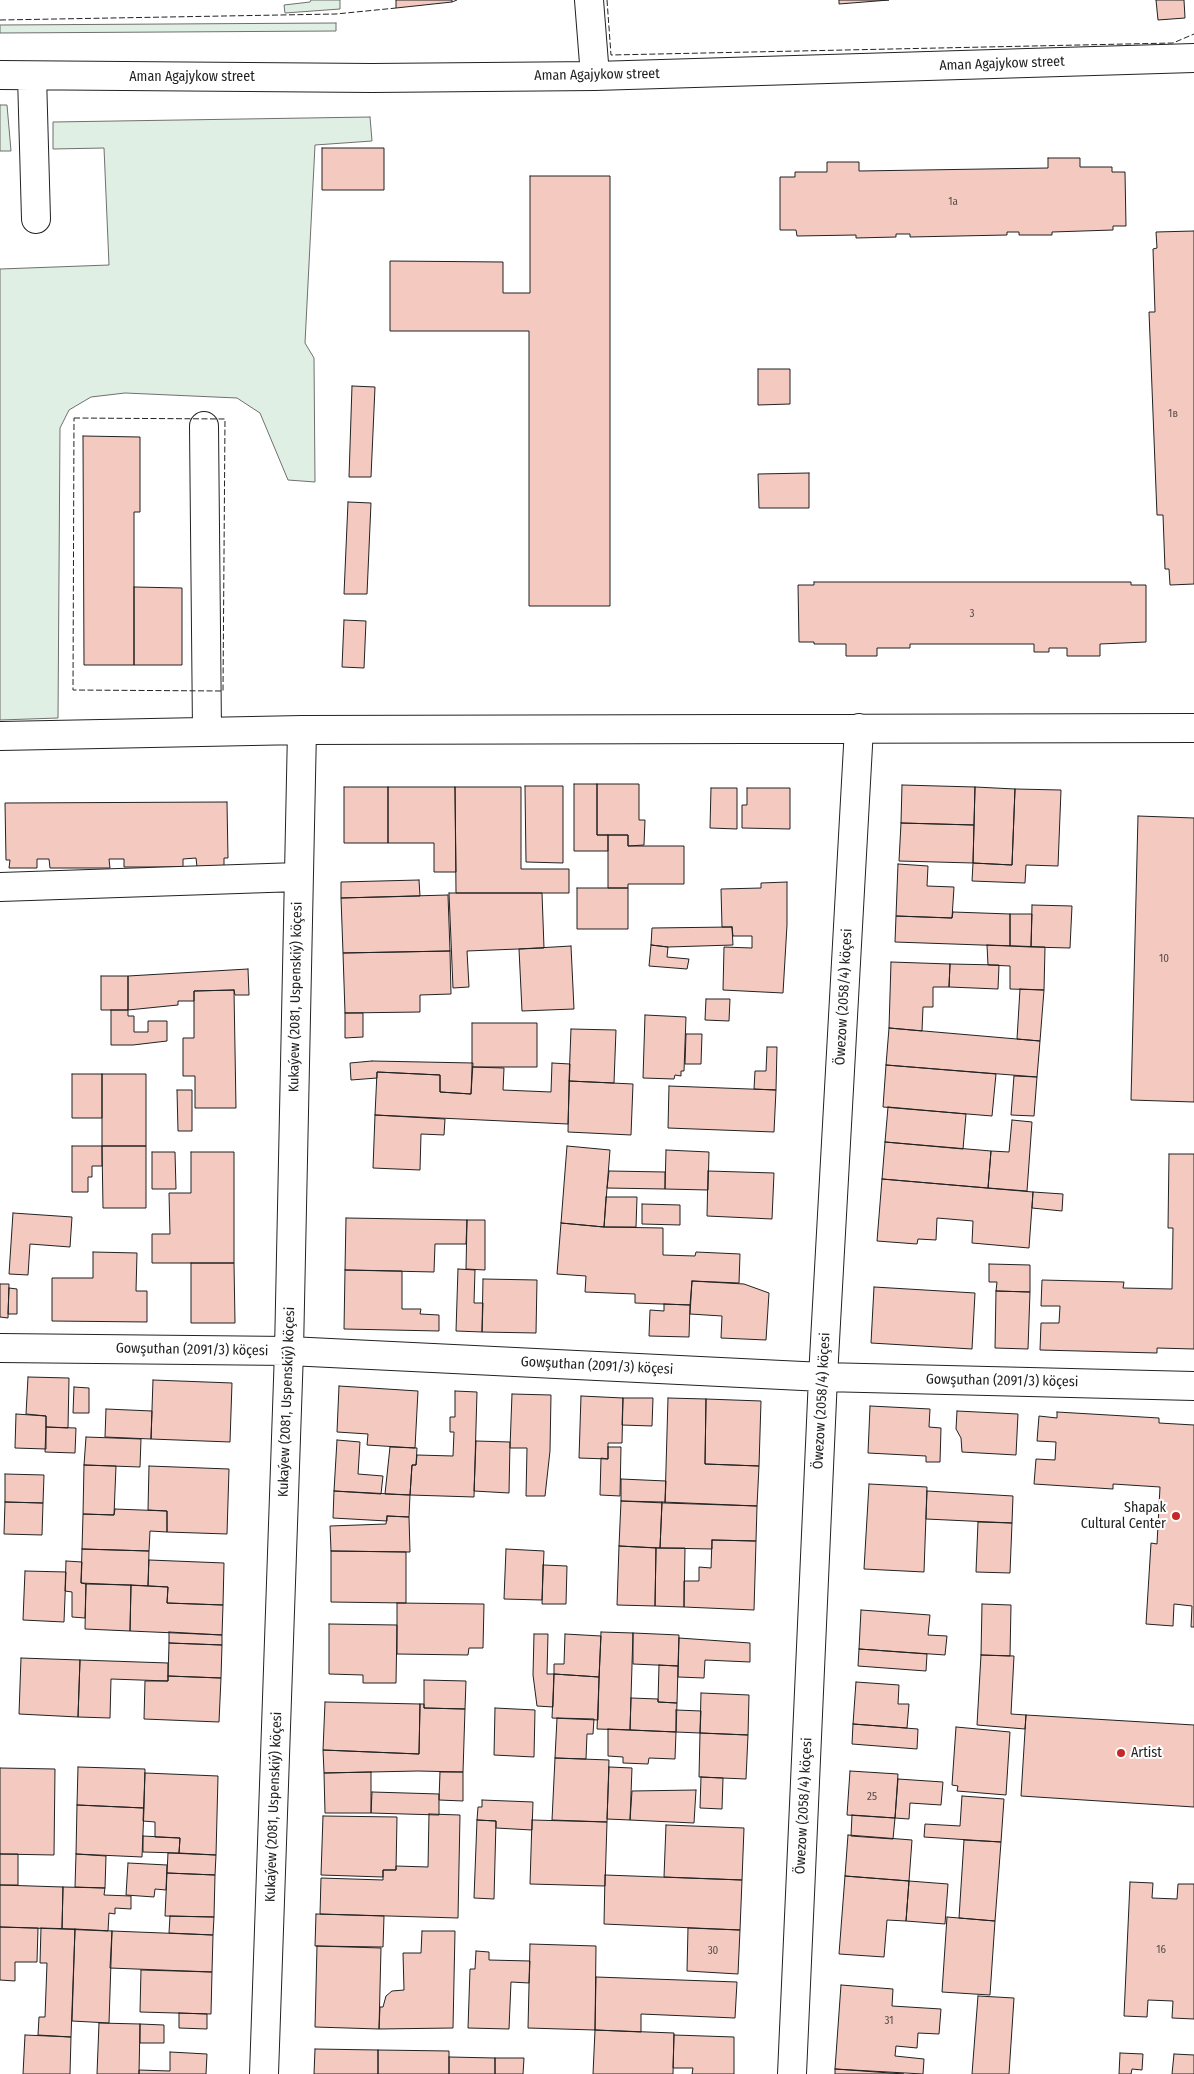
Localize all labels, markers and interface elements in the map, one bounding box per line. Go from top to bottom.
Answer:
street label: Aman Agajykow street [939,53,1065,75]
street label: Aman Agajykow street [534,66,660,84]
street label: Aman Agajykow street [129,69,255,85]
house number: 1а [948,195,958,209]
house number: 1в [1168,407,1178,421]
house number: 3 [970,607,974,621]
street label: Kukaýew (2081, Uspenskiý) köçesi [286,902,306,1092]
street label: Öwezow (2058/4) köçesi [832,928,856,1066]
house number: 10 [1159,952,1169,966]
street label: Kukaýew (2081, Uspenskiý) köçesi [275,1306,299,1498]
street label: Öwezow (2058/4) köçesi [810,1332,834,1470]
street label: Gowşuthan (2091/3) köçesi [116,1340,268,1360]
street label: Gowşuthan (2091/3) köçesi [520,1354,674,1378]
street label: Gowşuthan (2091/3) köçesi [926,1371,1078,1391]
place label: Shapak Cultural Center [1081,1500,1166,1532]
marker: Shapak Cultural Center [1170,1510,1182,1522]
street label: Kukaýew (2081, Uspenskiý) köçesi [262,1711,286,1903]
street label: Öwezow (2058/4) köçesi [792,1737,816,1875]
place label: Artist [1131,1745,1162,1761]
marker: Artist [1115,1747,1127,1759]
house number: 25 [867,1790,877,1804]
house number: 16 [1156,1943,1166,1957]
house number: 30 [708,1944,718,1958]
house number: 31 [885,2014,893,2028]

